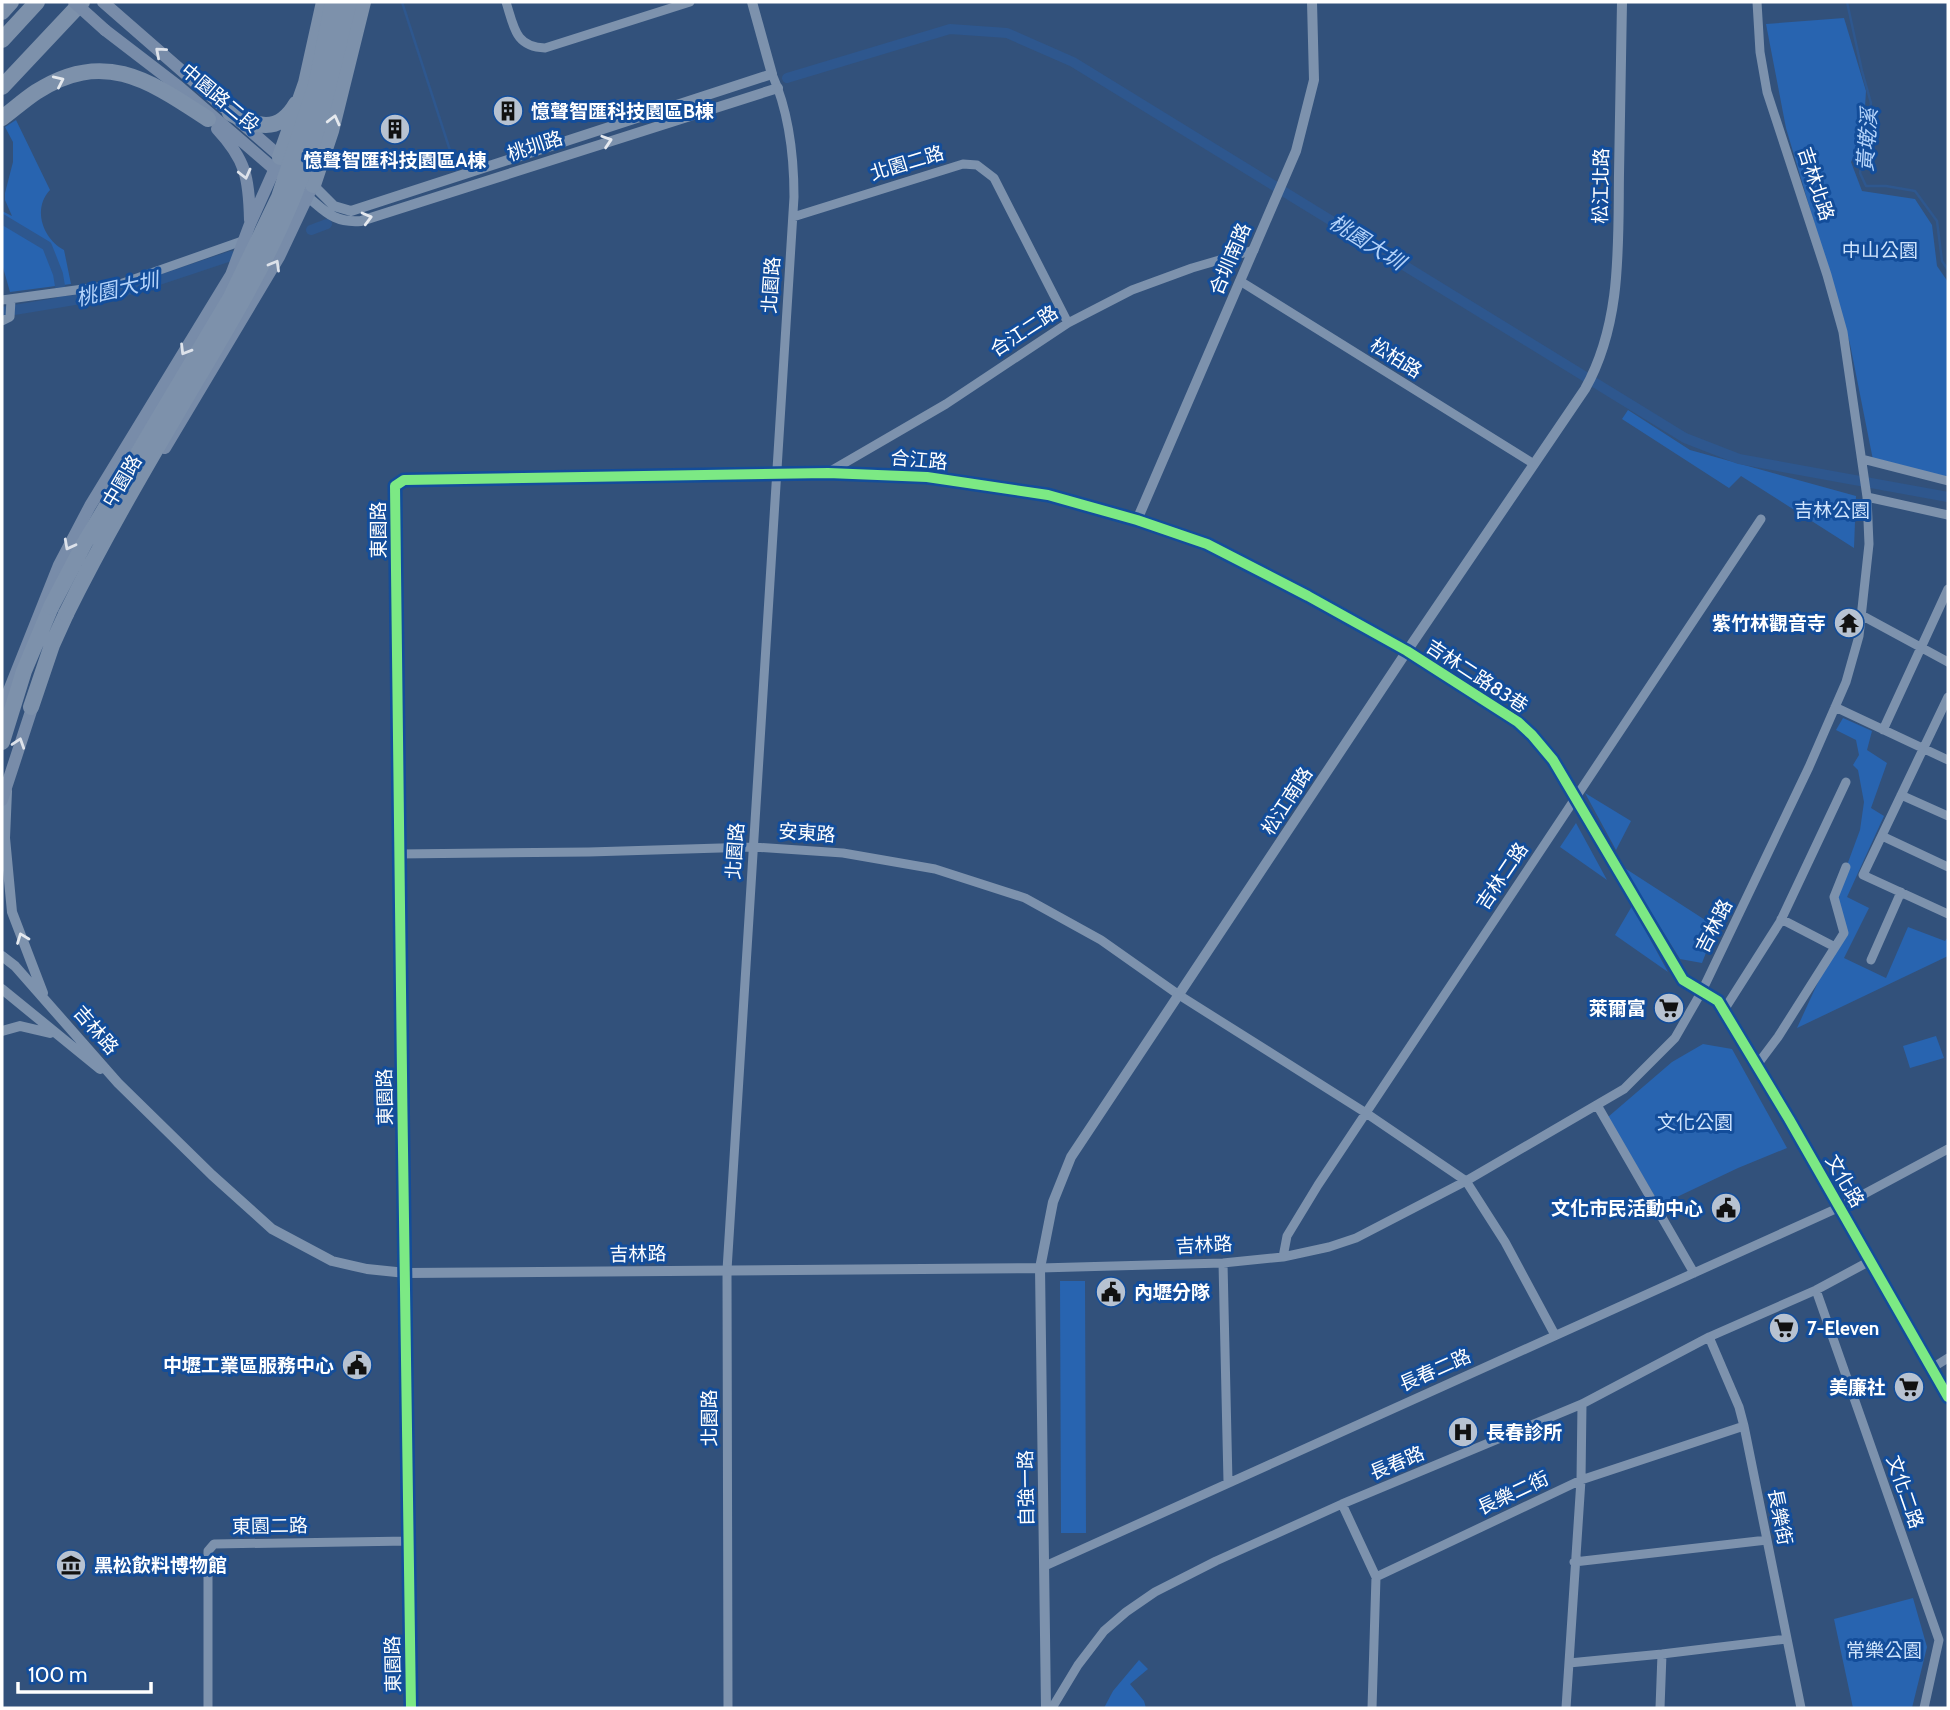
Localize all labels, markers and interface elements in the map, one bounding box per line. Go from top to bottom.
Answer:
one-way arrow [156,48,169,60]
street label: 中園路二段 [176,59,264,137]
one-way arrow [52,75,64,89]
building icon: 憶聲智匯科技園區B棟 [491,94,525,128]
place label: 憶聲智匯科技園區B棟 [531,100,714,123]
water label: 黃墘溪 [1852,105,1882,172]
building icon: 憶聲智匯科技園區A棟 [378,112,412,146]
one-way arrow [326,114,340,126]
street label: 桃圳路 [504,126,566,166]
one-way arrow [600,135,613,149]
street label: 北園二路 [867,141,947,185]
street label: 吉林北路 [1793,144,1839,224]
street label: 松江北路 [1589,148,1613,224]
place label: 憶聲智匯科技園區A棟 [304,149,486,172]
one-way arrow [237,167,251,179]
water label: 桃園大圳 [1325,209,1412,276]
one-way arrow [361,212,373,226]
street label: 合圳南路 [1205,220,1255,298]
park label: 中山公園 [1842,239,1918,262]
street label: 北園路 [758,256,784,314]
one-way arrow [267,259,280,272]
water label: 桃園大圳 [73,267,164,311]
street label: 合江二路 [986,301,1062,361]
street label: 松柏路 [1366,333,1426,383]
one-way arrow [181,342,194,355]
street label: 合江路 [890,446,948,474]
street label: 中園路 [97,451,147,511]
park label: 吉林公園 [1794,499,1870,522]
street label: 東園路 [367,501,390,559]
one-way arrow [64,538,78,551]
temple icon: 紫竹林觀音寺 [1832,606,1866,640]
place label: 紫竹林觀音寺 [1712,612,1826,635]
street label: 吉林二路83巷 [1422,635,1532,717]
one-way arrow [11,738,25,750]
street label: 松江南路 [1257,763,1317,839]
street label: 安東路 [778,820,836,846]
street label: 北園路 [722,822,748,880]
street label: 吉林二路 [1471,838,1533,914]
street label: 吉林路 [1691,895,1737,957]
one-way arrow [16,933,30,945]
supermarket icon: 萊爾富 [1652,991,1686,1025]
place label: 萊爾富 [1589,997,1646,1020]
street label: 吉林路 [69,1001,123,1059]
street label: 東園路 [373,1068,397,1126]
park label: 文化公園 [1657,1111,1733,1134]
street label: 文化路 [1821,1151,1869,1211]
public building icon: 文化市民活動中心 [1709,1191,1743,1225]
place label: 文化市民活動中心 [1551,1197,1703,1220]
street label: 吉林路 [1175,1232,1233,1258]
street label: 吉林路 [609,1242,667,1266]
public building icon: 內壢分隊 [1094,1275,1128,1309]
place label: 內壢分隊 [1134,1281,1210,1304]
supermarket icon: 7-Eleven [1767,1311,1801,1345]
place label: 7-Eleven [1807,1317,1879,1340]
street label: 長春二路 [1396,1344,1474,1396]
public building icon: 中壢工業區服務中心 [340,1348,374,1382]
place label: 中壢工業區服務中心 [163,1354,334,1377]
supermarket icon: 美廉社 [1892,1370,1926,1404]
place label: 美廉社 [1829,1376,1886,1399]
street label: 北園路 [698,1389,721,1447]
hospital icon: 長春診所 [1446,1415,1480,1449]
place label: 長春診所 [1486,1421,1562,1444]
street label: 長春路 [1366,1441,1428,1485]
street label: 自強一路 [1014,1450,1038,1526]
street label: 文化二路 [1882,1452,1928,1532]
street label: 長樂二街 [1474,1467,1552,1519]
street label: 長樂街 [1763,1487,1797,1547]
street label: 東園二路 [232,1514,308,1538]
museum icon: 黑松飲料博物館 [54,1548,88,1582]
place label: 黑松飲料博物館 [94,1554,227,1577]
street label: 東園路 [381,1635,405,1693]
park label: 常樂公園 [1846,1639,1922,1662]
scale bar [18,1650,150,1694]
text: 100 m [28,1662,87,1687]

